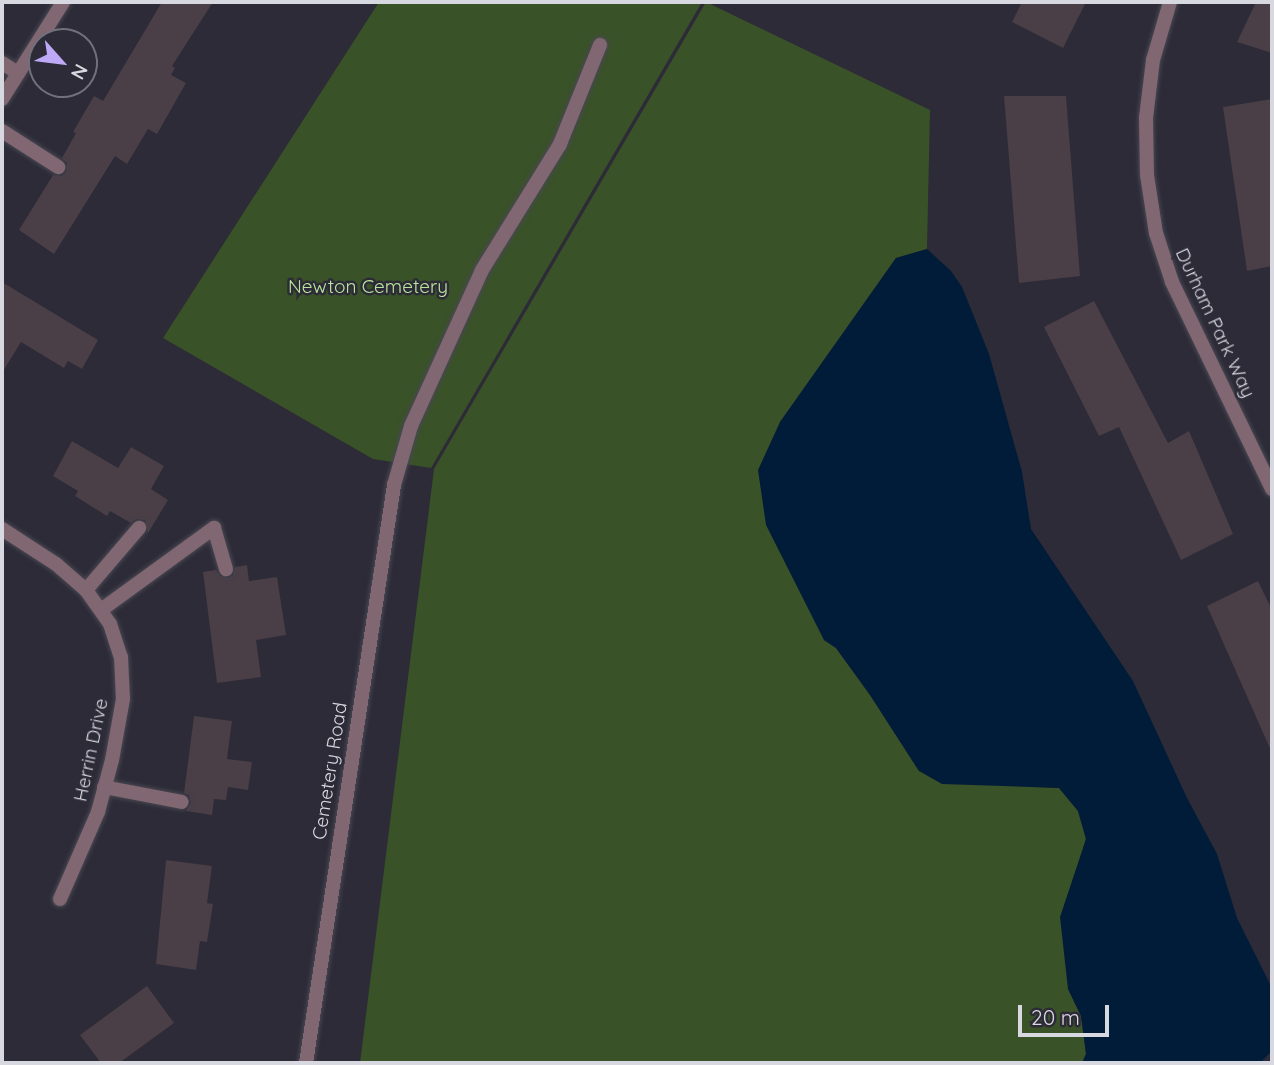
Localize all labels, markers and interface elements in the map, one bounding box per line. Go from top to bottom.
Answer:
north arrow [28,28,98,98]
text: N [66,60,94,84]
street label: Durham Park Way [1170,245,1260,401]
park label: Newton Cemetery [288,276,448,298]
street label: Herrin Drive [69,696,113,804]
street label: Cemetery Road [308,701,352,841]
scale bar [1022,992,1113,1036]
text: 20 m [1031,1004,1080,1030]

